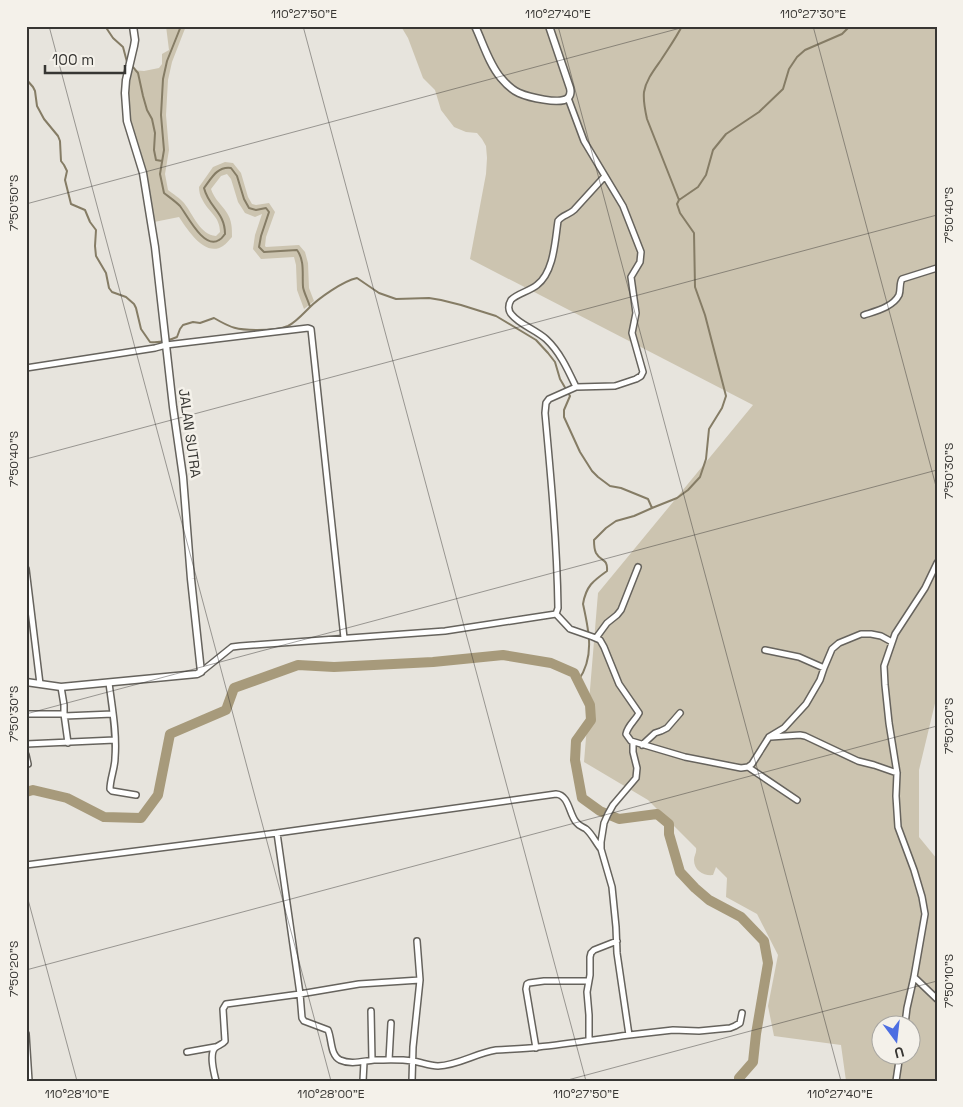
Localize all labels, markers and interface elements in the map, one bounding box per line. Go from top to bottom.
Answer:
text: 110°27'50"E [271,6,337,22]
text: 110°27'40"E [525,6,591,22]
text: 110°27'30"E [780,6,846,22]
scale bar [45,42,125,74]
text: 100 m [52,50,94,69]
text: 7°50'50"S [6,175,22,231]
text: 7°50'40"S [941,187,957,243]
street label: JALAN SUTRA [175,387,205,479]
text: 7°50'40"S [6,431,22,487]
text: 7°50'30"S [941,443,957,499]
text: 7°50'30"S [6,686,22,742]
text: 7°50'20"S [941,698,957,754]
text: 7°50'20"S [6,941,22,997]
text: 7°50'10"S [941,954,957,1008]
north arrow [870,1014,920,1064]
text: U [892,1043,906,1062]
text: 110°28'10"E [45,1086,110,1102]
text: 110°28'00"E [297,1086,365,1102]
text: 110°27'50"E [553,1086,619,1102]
text: 110°27'40"E [807,1086,873,1102]

